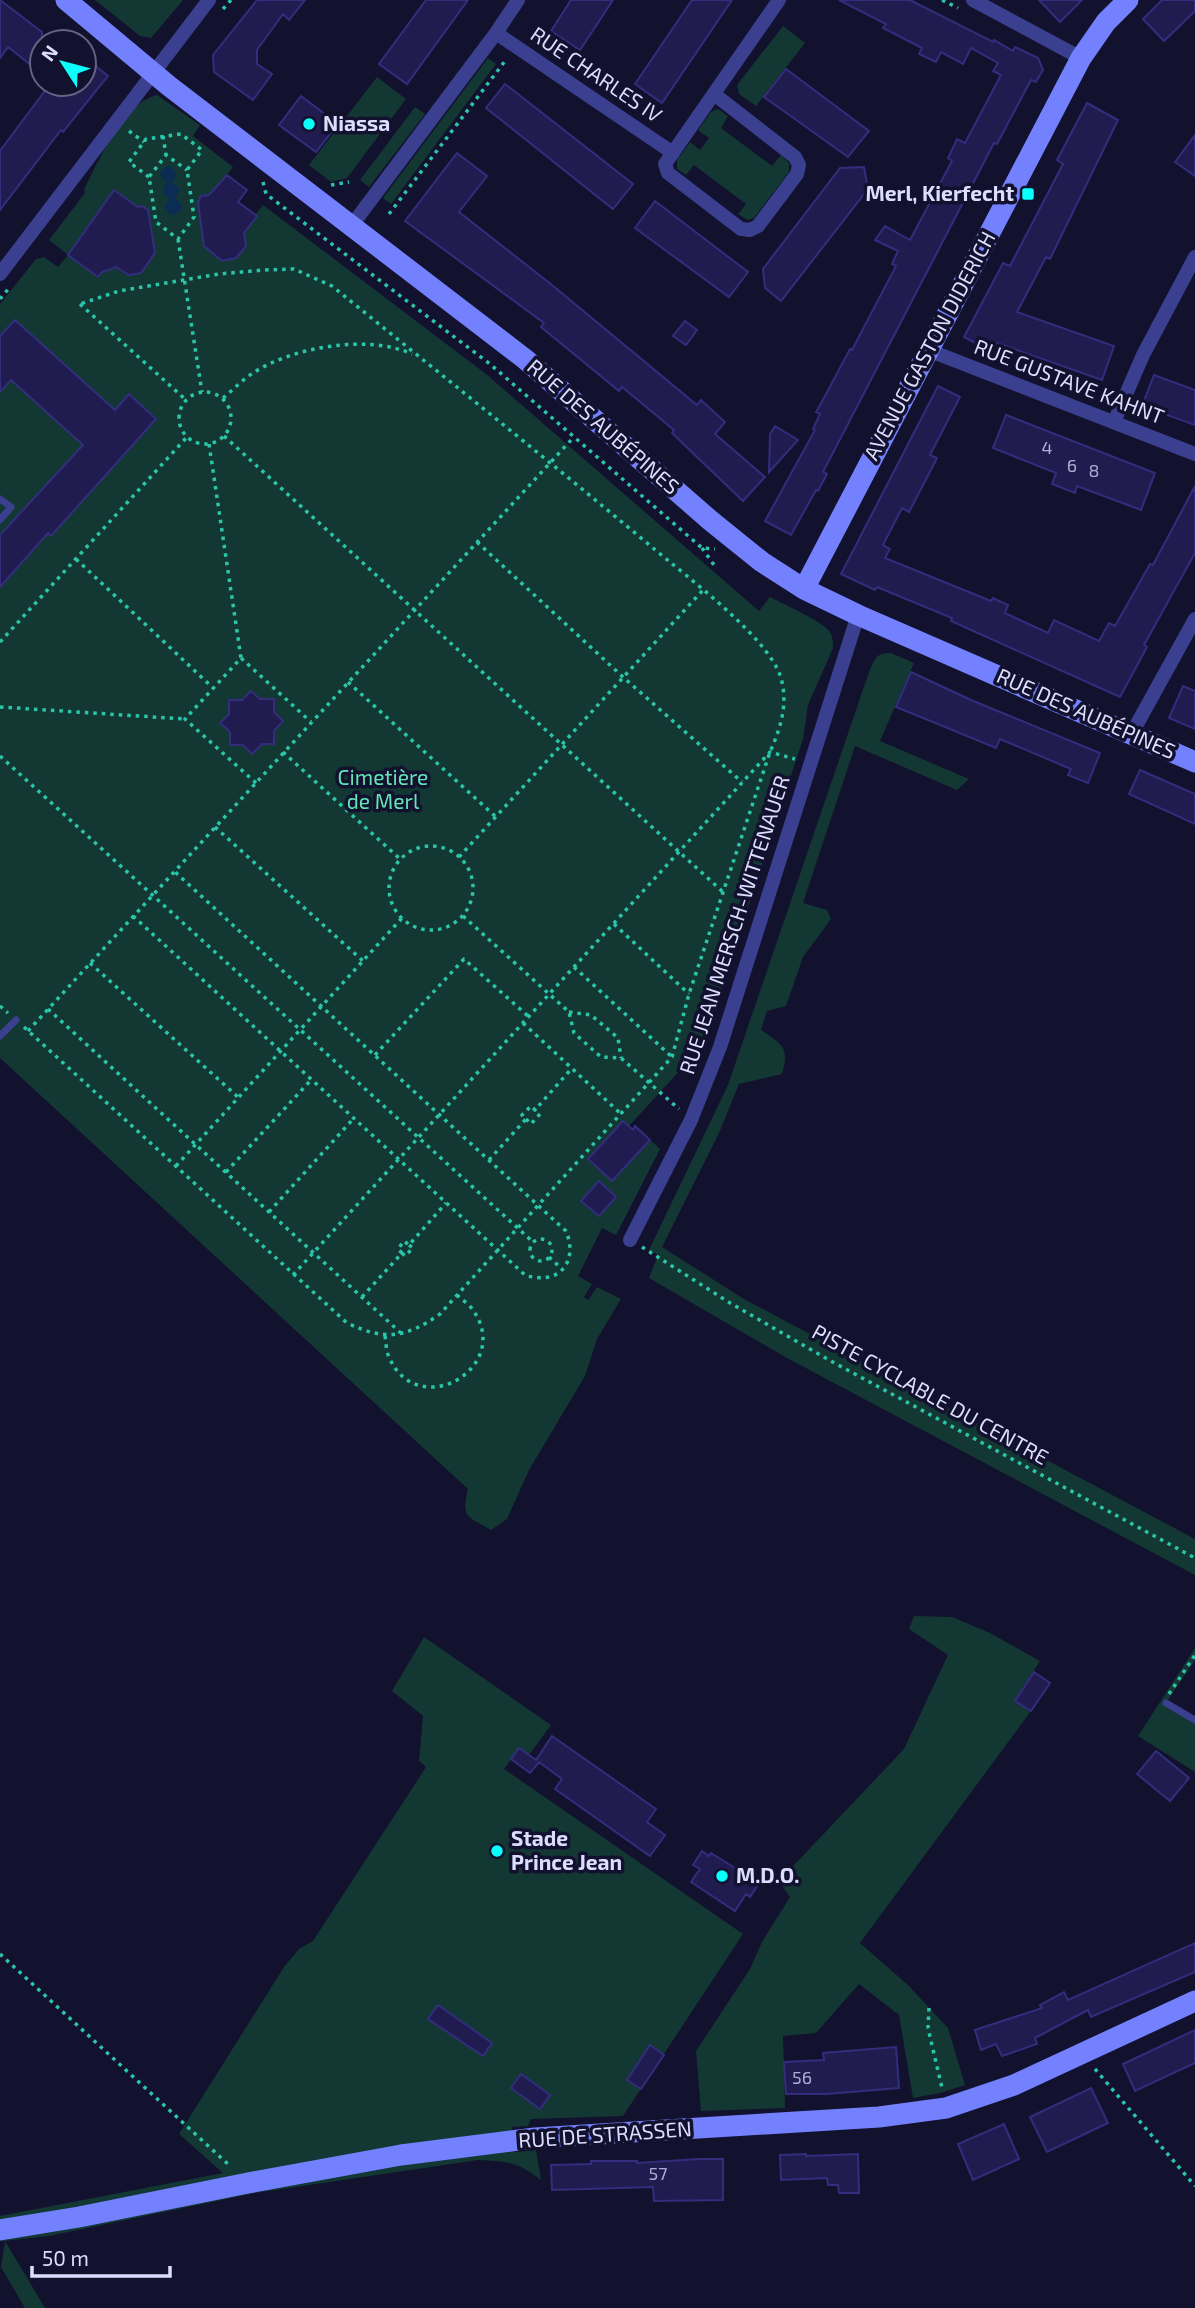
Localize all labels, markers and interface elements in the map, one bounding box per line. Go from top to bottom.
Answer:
street label: RUE CHARLES IV [527,21,667,127]
north arrow [28,28,98,98]
text: N [36,40,62,65]
place label: Niassa [323,110,390,135]
marker: Niassa [301,116,317,132]
place label: Merl, Kierfecht [865,180,1014,205]
marker: Merl, Kierfecht [1020,186,1036,202]
street label: AVENUE GASTON DIDERICH [858,227,1000,464]
street label: RUE GUSTAVE KAHNT [971,333,1168,428]
street label: RUE DES AUBÉPINES [523,353,685,499]
house number: 4 [1041,436,1053,458]
house number: 6 [1067,454,1077,476]
house number: 8 [1089,459,1099,481]
street label: RUE DES AUBÉPINES [993,662,1180,763]
park label: Cimetière de Merl [338,764,428,813]
street label: RUE JEAN MERSCH-WITTENAUER [673,772,794,1077]
street label: PISTE CYCLABLE DU CENTRE [808,1318,1053,1469]
place label: Stade Prince Jean [511,1825,622,1874]
marker: Stade Prince Jean [489,1843,505,1859]
place label: M.D.O. [736,1862,799,1887]
marker: M.D.O. [714,1868,730,1884]
house number: 56 [792,2066,812,2088]
street label: RUE DE STRASSEN [517,2115,693,2152]
house number: 57 [649,2162,667,2184]
scale bar [32,2234,170,2278]
text: 50 m [42,2245,89,2270]

